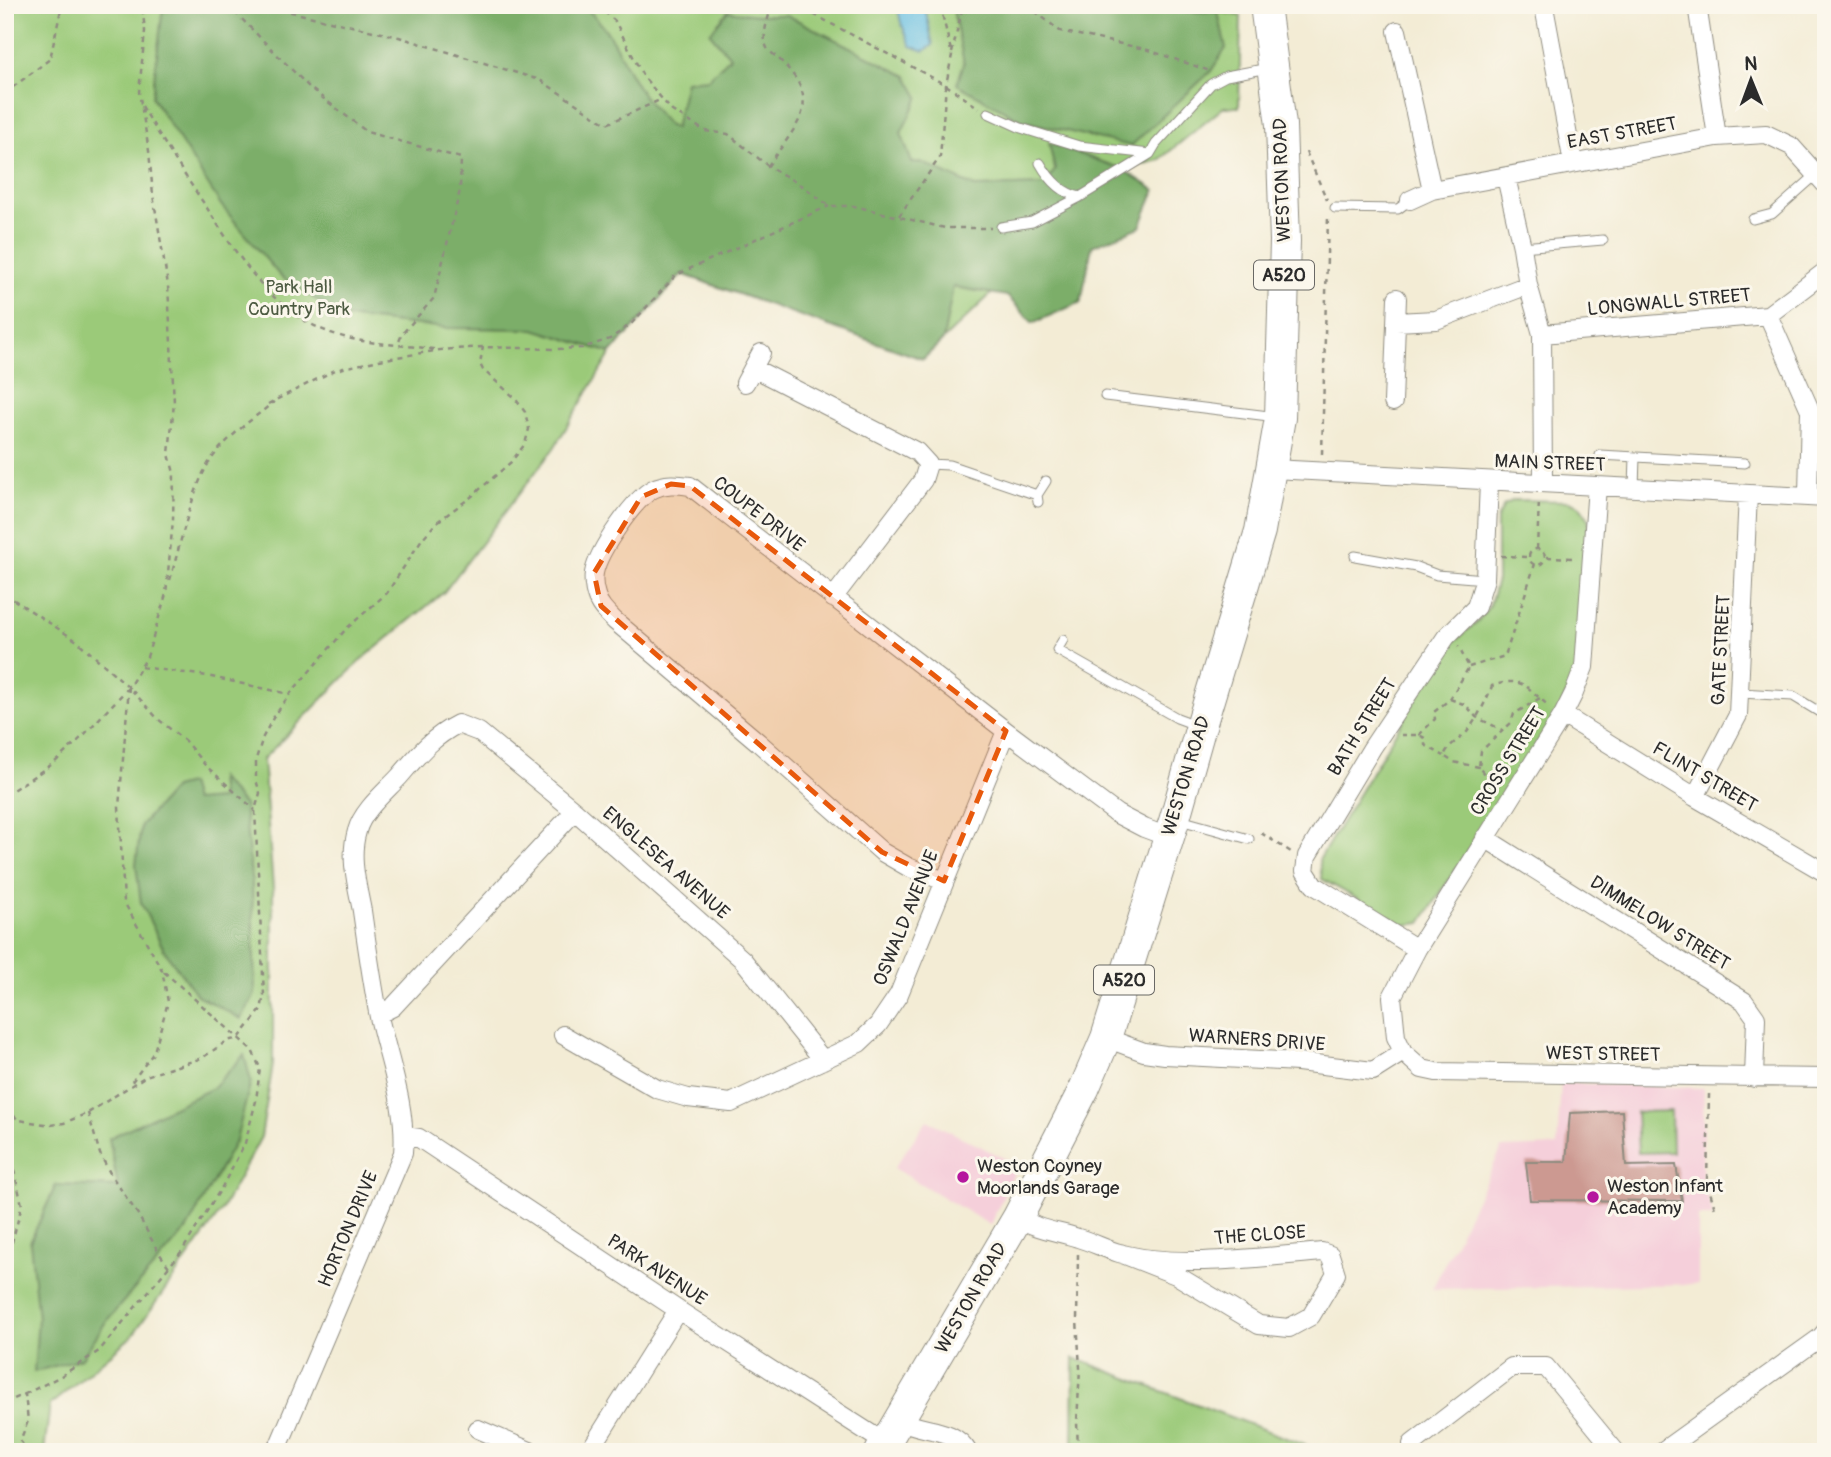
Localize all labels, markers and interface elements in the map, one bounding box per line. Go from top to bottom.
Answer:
north arrow [1716,46,1786,116]
text: N [1744,52,1757,76]
street label: EAST STREET [1565,112,1679,154]
street label: WESTON ROAD [1268,118,1296,242]
road number: A520 [1254,260,1314,290]
park label: Park Hall Country Park [248,275,350,321]
street label: LONGWALL STREET [1586,283,1752,321]
street label: MAIN STREET [1494,449,1606,477]
street label: COUPE DRIVE [708,471,810,557]
street label: GATE STREET [1706,594,1736,706]
street label: BATH STREET [1322,673,1402,781]
street label: CROSS STREET [1465,702,1551,820]
street label: WESTON ROAD [1156,713,1216,839]
street label: FLINT STREET [1648,736,1762,818]
street label: ENGLESEA AVENUE [598,801,735,925]
street label: OSWALD AVENUE [868,847,944,989]
street label: DIMMELOW STREET [1586,870,1734,976]
road number: A520 [1094,965,1154,995]
street label: WARNERS DRIVE [1188,1023,1326,1057]
street label: WEST STREET [1545,1041,1661,1067]
place label: Weston Coyney Moorlands Garage [977,1154,1120,1200]
street label: HORTON DRIVE [313,1167,383,1291]
marker: Weston Coyney Moorlands Garage [955,1169,971,1185]
place label: Weston Infant Academy [1607,1174,1724,1220]
marker: Weston Infant Academy [1585,1189,1601,1205]
street label: THE CLOSE [1213,1220,1307,1250]
street label: PARK AVENUE [603,1229,711,1311]
street label: WESTON ROAD [930,1238,1012,1358]

